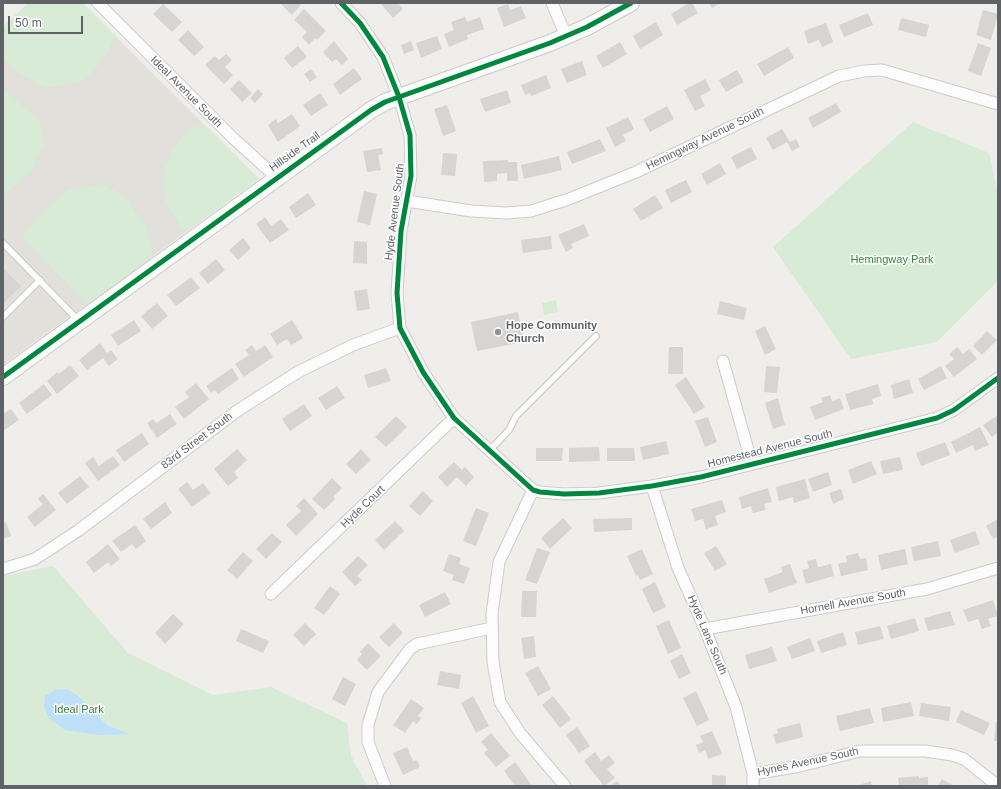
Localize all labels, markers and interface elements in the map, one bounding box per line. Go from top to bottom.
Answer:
scale bar [10,8,85,34]
text: 50 m [15,16,42,30]
street label: Ideal Avenue South [147,53,225,131]
street label: Hemingway Avenue South [644,105,766,173]
street label: Hillside Trail [267,129,323,175]
street label: Hyde Avenue South [382,163,408,261]
park label: Hemingway Park [850,253,934,267]
place label: Hope Community Church [506,319,597,345]
marker: Hope Community Church [493,327,503,337]
street label: 83rd Street South [159,410,235,472]
street label: Homestead Avenue South [706,427,834,471]
street label: Hyde Court [338,483,388,531]
street label: Hornell Avenue South [799,586,907,618]
street label: Hyde Lane South [684,593,730,677]
park label: Ideal Park [54,703,104,717]
street label: Hynes Avenue South [756,745,860,779]

